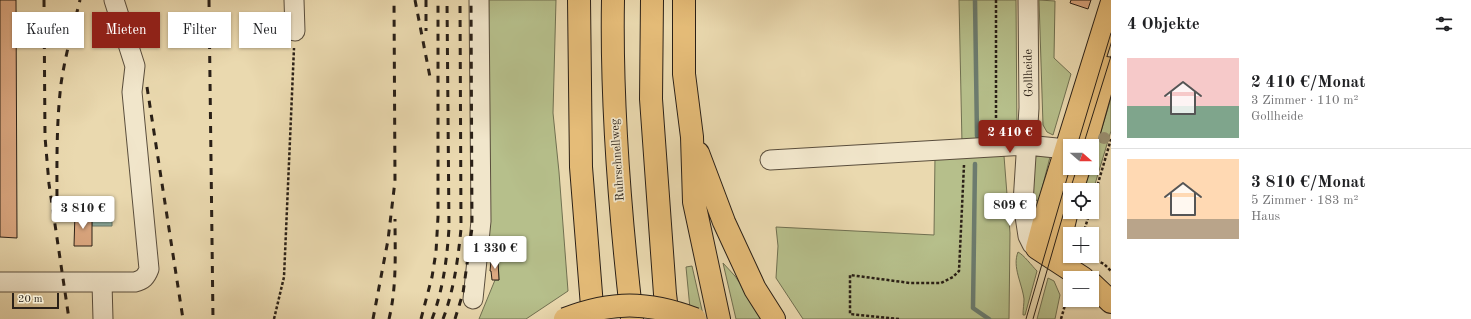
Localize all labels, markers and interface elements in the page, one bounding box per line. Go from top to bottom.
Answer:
chip: Kaufen [12,12,84,48]
chip: Mieten [92,12,160,48]
chip: Filter [168,12,231,48]
chip: Neu [239,12,291,48]
icon: filters [1433,13,1455,35]
text: 4 Objekte [1127,16,1200,33]
street label: Gollheide [1023,48,1035,97]
icon: home [1159,74,1207,122]
text: 2 410 €/Monat [1251,74,1365,91]
text: 3 Zimmer · 110 m² [1251,94,1359,107]
text: Gollheide [1251,110,1303,123]
street label: Ruhrschnellweg [609,118,627,202]
pin: 2 410 € [973,120,1047,154]
text: 2 410 € [988,126,1032,139]
north arrow [1063,139,1099,175]
map controls [1063,139,1099,307]
text: 3 810 €/Monat [1251,174,1365,191]
icon: home [1159,175,1207,223]
button: locate [1063,183,1099,219]
pin: 809 € [982,193,1038,227]
text: 5 Zimmer · 183 m² [1251,194,1359,207]
pin: 3 810 € [46,196,120,230]
text: 809 € [993,199,1027,212]
text: 3 810 € [61,202,105,215]
text: Haus [1251,210,1280,223]
button: + [1063,227,1099,263]
pin: 1 330 € [458,236,532,270]
text: 1 330 € [473,242,517,255]
button: − [1063,271,1099,307]
scale bar [12,291,59,310]
text: 20 m [18,294,43,305]

